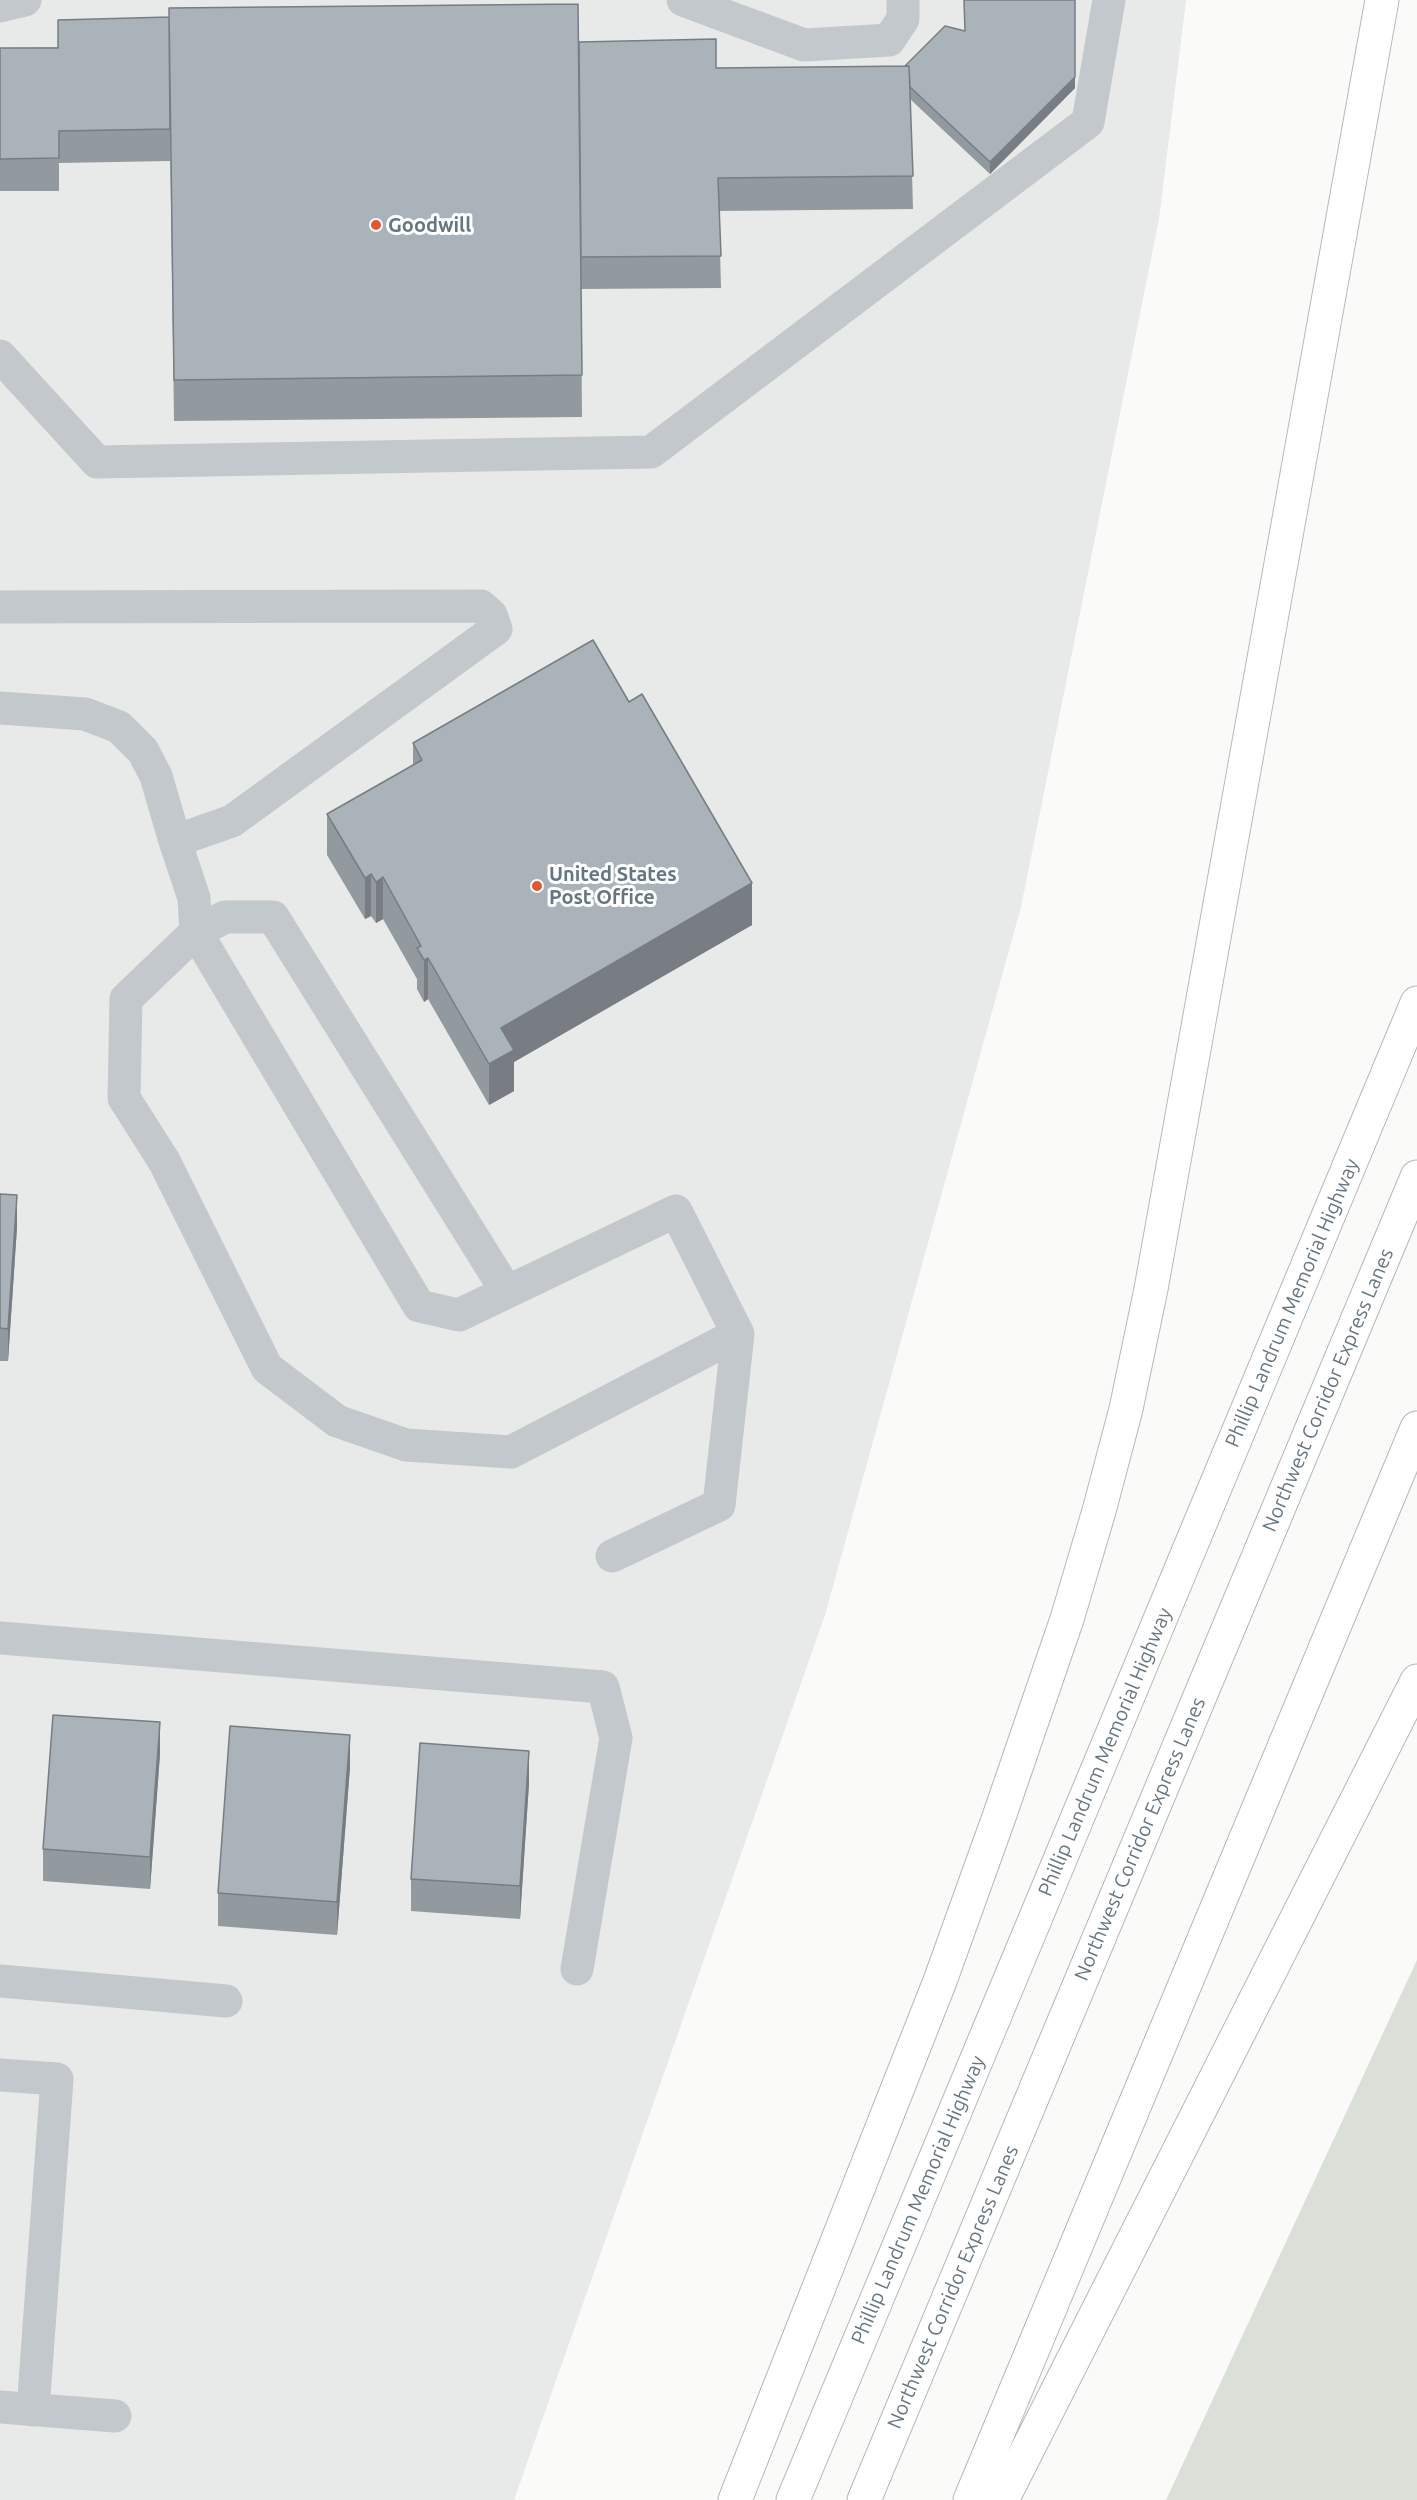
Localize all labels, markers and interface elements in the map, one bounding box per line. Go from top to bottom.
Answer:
place label: Goodwill [388,213,471,237]
marker: Goodwill [369,218,383,232]
place label: United States Post Office [549,862,677,909]
marker: United States Post Office [530,879,544,893]
street label: Phillip Landrum Memorial Highway [1220,1155,1364,1451]
street label: Northwest Corridor Express Lanes [1257,1245,1399,1535]
street label: Phillip Landrum Memorial Highway [1033,1604,1177,1900]
street label: Northwest Corridor Express Lanes [1069,1694,1211,1984]
street label: Phillip Landrum Memorial Highway [846,2052,990,2348]
street label: Northwest Corridor Express Lanes [882,2142,1024,2432]

